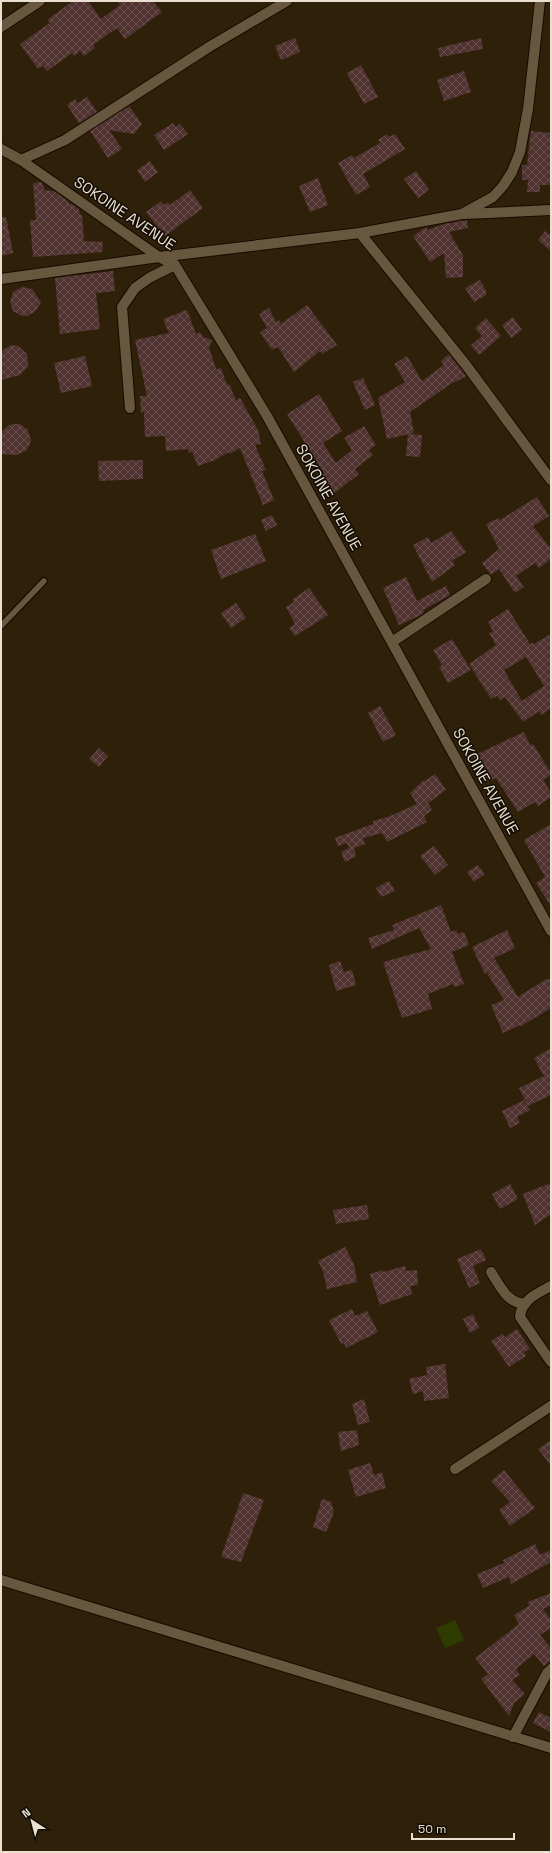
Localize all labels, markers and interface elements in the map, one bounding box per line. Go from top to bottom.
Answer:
street label: SOKOINE AVENUE [71,172,179,254]
street label: SOKOINE AVENUE [292,441,366,553]
street label: SOKOINE AVENUE [449,725,523,837]
north arrow [12,1801,52,1841]
text: N [19,1805,33,1821]
scale bar [412,1815,514,1841]
text: 50 m [418,1821,446,1837]

